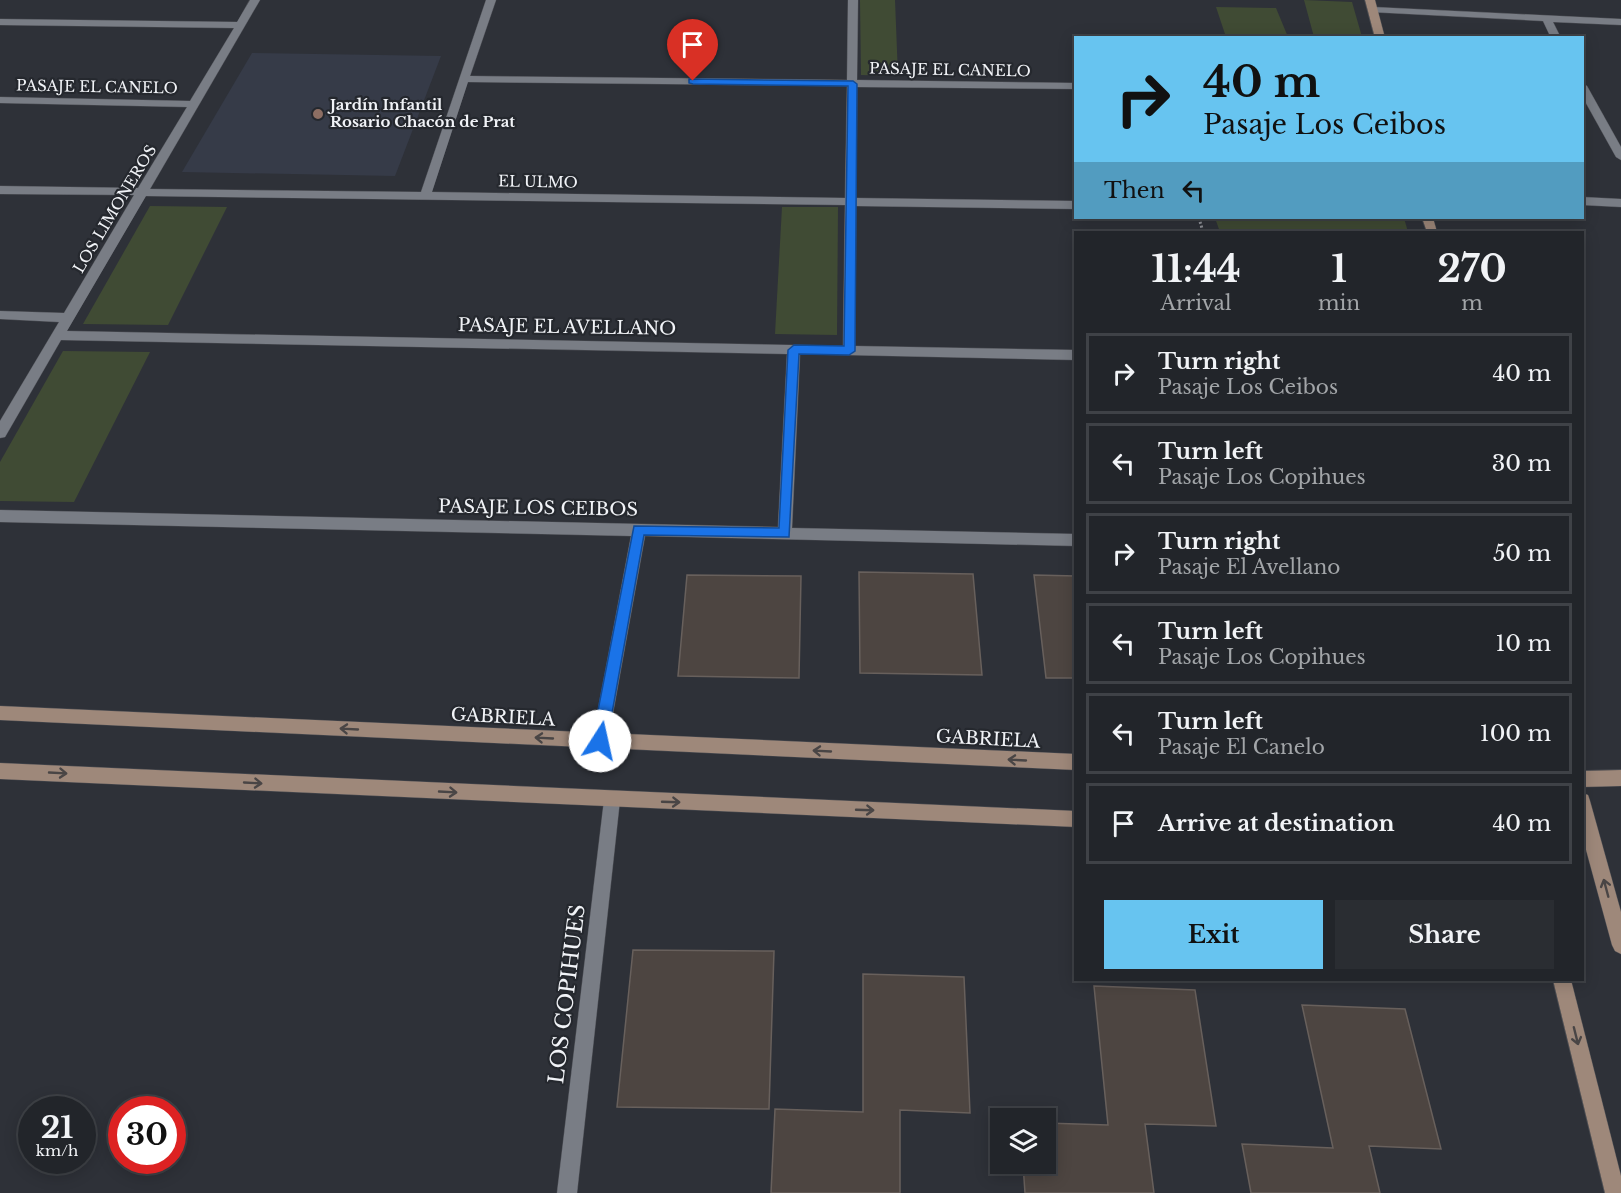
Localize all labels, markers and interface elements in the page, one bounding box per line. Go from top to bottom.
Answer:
pin [667,19,718,81]
icon: arrive [676,28,709,61]
text: 40 m [1203,56,1320,108]
street label: PASAJE EL CANELO [869,59,1031,80]
icon: right [1104,60,1182,138]
street label: PASAJE EL CANELO [16,76,178,97]
place label: Jardín Infantil Rosario Chacón de Prat [327,95,515,131]
marker: Jardín Infantil Rosario Chacón de Prat [311,107,325,121]
text: Pasaje Los Ceibos [1203,108,1446,141]
street label: LOS LIMONEROS [69,141,160,276]
street label: EL ULMO [498,171,578,192]
icon: left [1177,174,1210,207]
text: Then [1104,177,1165,204]
text: 11:44 [1151,247,1241,292]
text: 1 [1331,247,1347,292]
text: 270 [1437,247,1507,292]
text: Arrival [1161,291,1231,315]
text: min [1318,291,1360,315]
text: m [1461,291,1483,315]
street label: PASAJE EL AVELLANO [458,314,676,340]
text: Turn right [1158,348,1280,375]
icon: right [1107,357,1140,390]
text: 40 m [1493,360,1551,387]
text: Pasaje Los Ceibos [1158,375,1338,399]
text: Turn left [1158,438,1263,465]
icon: left [1107,447,1140,480]
text: 30 m [1492,450,1551,477]
text: Pasaje Los Copihues [1158,465,1366,489]
street label: PASAJE LOS CEIBOS [438,495,638,521]
text: Turn right [1158,528,1280,555]
icon: right [1107,537,1140,570]
text: 50 m [1493,540,1551,567]
text: Pasaje El Avellano [1158,555,1340,579]
text: Turn left [1158,618,1263,645]
icon: left [1107,627,1140,660]
text: 10 m [1496,630,1551,657]
text: Pasaje Los Copihues [1158,645,1366,669]
street label: GABRIELA [450,703,557,731]
text: Turn left [1158,708,1263,735]
position arrow [568,709,632,773]
icon: left [1107,717,1140,750]
text: 100 m [1480,720,1551,747]
one-way arrow [339,724,359,735]
street label: GABRIELA [935,725,1042,753]
one-way arrow [534,733,554,744]
text: Pasaje El Canelo [1158,735,1325,759]
one-way arrow [813,745,833,756]
one-way arrow [1008,754,1028,765]
one-way arrow [48,768,68,779]
one-way arrow [243,777,263,788]
one-way arrow [438,786,457,797]
one-way arrow [660,797,680,808]
one-way arrow [855,805,875,816]
icon: arrive [1107,807,1140,840]
text: Arrive at destination [1158,810,1395,837]
text: 40 m [1493,810,1551,837]
one-way arrow [1600,879,1611,898]
button: Exit [1104,900,1323,969]
button: Share [1335,900,1554,969]
street label: LOS COPIHUES [543,903,591,1085]
one-way arrow [1571,1026,1583,1045]
speed limit sign: 30 [108,1096,186,1174]
map controls [990,1108,1056,1174]
button: layers [990,1108,1056,1174]
text: 21 [41,1109,73,1146]
text: km/h [36,1141,78,1160]

